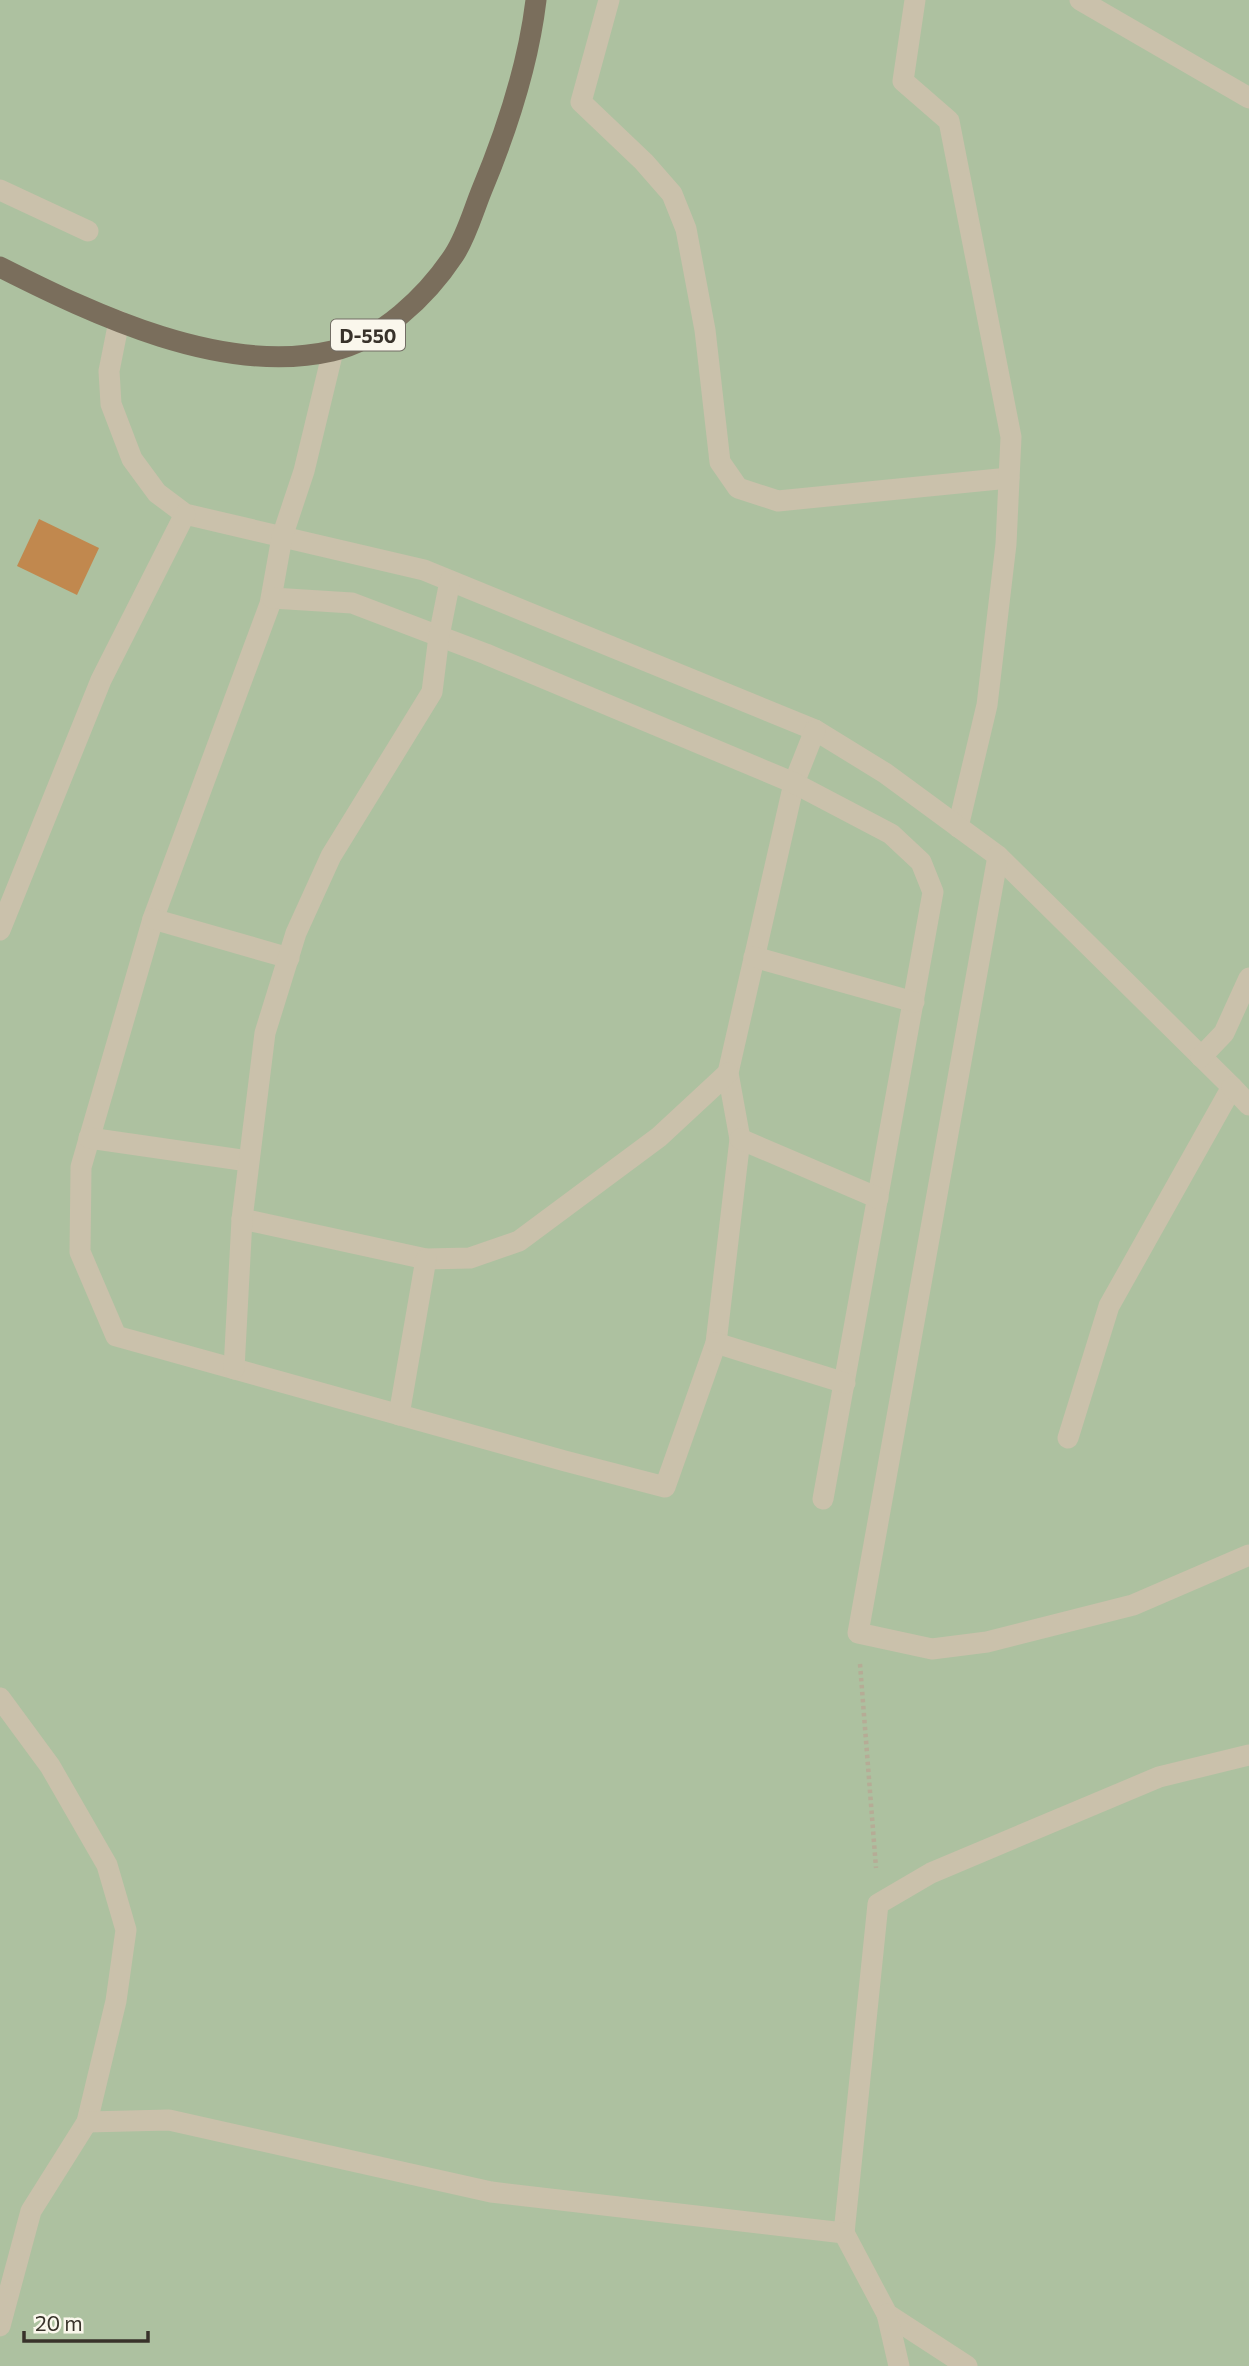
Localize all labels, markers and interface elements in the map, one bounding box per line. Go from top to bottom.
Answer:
road number: D-550 [331,320,405,350]
scale bar [24,2300,149,2344]
text: 20 m [35,2310,83,2335]

